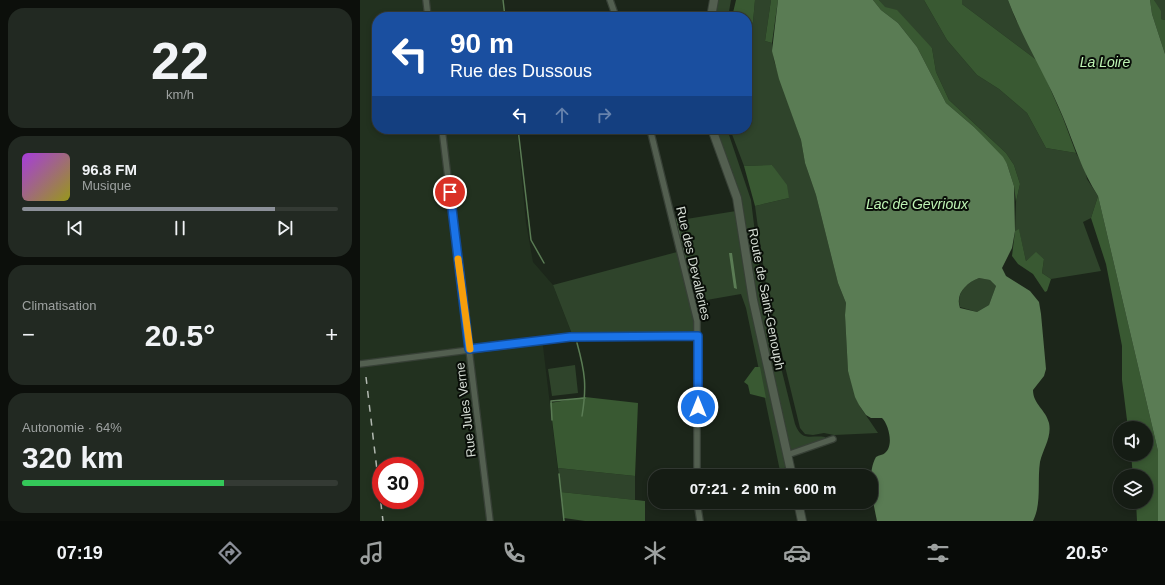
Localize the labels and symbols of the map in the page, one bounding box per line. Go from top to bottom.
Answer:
water label: La Loire [1080,54,1131,70]
pin [433,175,467,209]
water label: Lac de Gevrioux [866,196,969,212]
street label: Rue des Devalleries [673,205,714,322]
street label: Route de Saint-Genouph [745,227,788,371]
street label: Rue Jules Verne [452,362,479,458]
position arrow [677,386,719,428]
speed limit sign: 30 [372,457,424,509]

